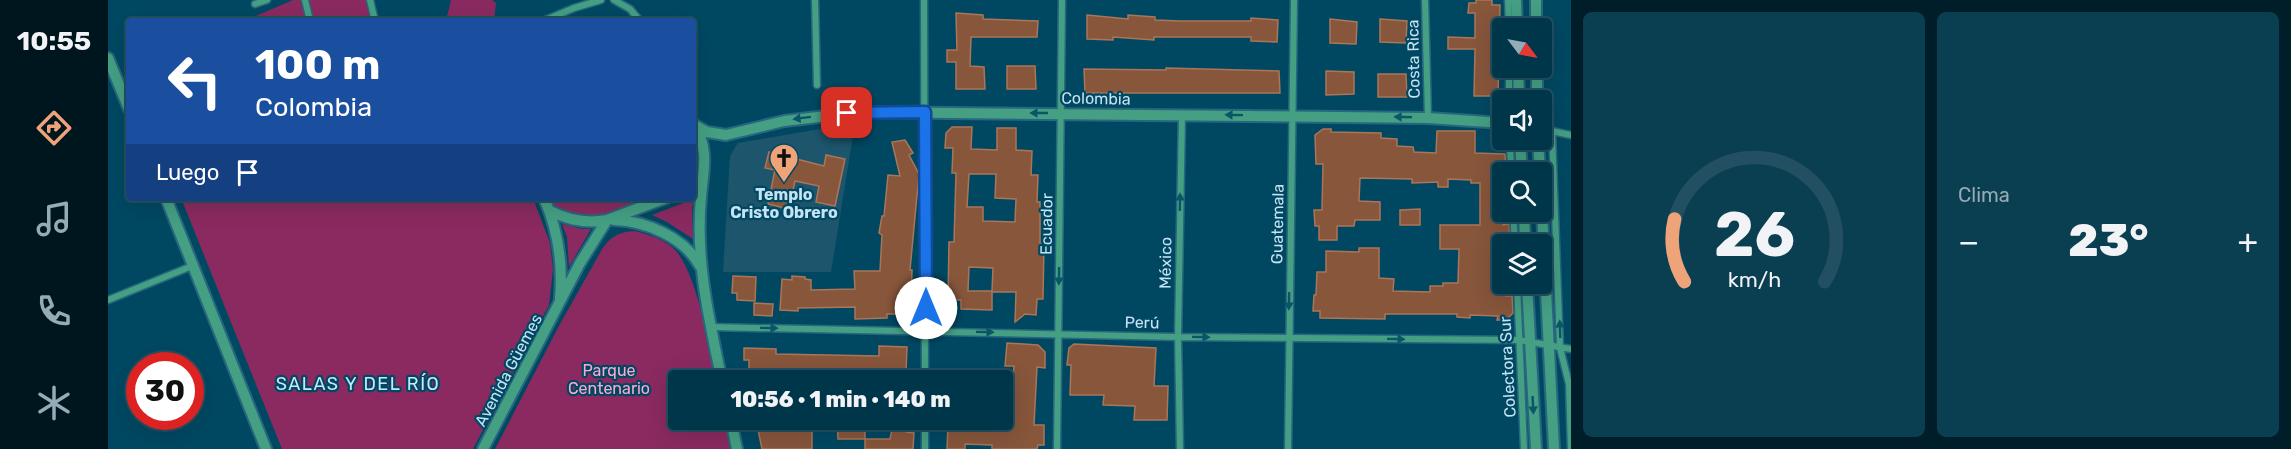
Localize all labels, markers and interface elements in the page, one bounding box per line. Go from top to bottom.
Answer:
north arrow [1492,18,1552,78]
map controls [1492,18,1552,294]
street label: Costa Rica [1403,19,1424,99]
text: 10:55 [17,25,91,57]
text: 100 m [255,40,380,90]
icon: left [156,42,234,120]
pin [821,87,872,138]
street label: Colombia [1061,88,1131,109]
button: sound [1492,90,1552,150]
text: Colombia [255,91,372,123]
icon: arrive [830,96,863,129]
icon: directions [33,107,75,149]
one-way arrow [1029,108,1048,117]
one-way arrow [1224,110,1243,120]
one-way arrow [1393,112,1412,122]
one-way arrow [792,114,811,123]
church icon: Templo Cristo Obrero [768,142,800,184]
icon: arrive [231,156,264,189]
text: Luego [156,159,219,186]
button: search [1492,162,1552,222]
text: Clima [1958,183,2010,207]
street label: Guatemala [1267,184,1288,264]
place label: Templo Cristo Obrero [730,185,838,222]
one-way arrow [1175,192,1185,211]
street label: Ecuador [1036,193,1057,255]
icon: music [33,198,75,240]
text: 26 [1713,198,1795,272]
text: 23° [2068,214,2149,267]
text: − [1958,222,1979,261]
text: + [2237,222,2258,261]
button: layers [1492,234,1552,294]
street label: México [1156,237,1175,289]
one-way arrow [1054,267,1064,286]
text: km/h [1727,267,1781,292]
position arrow [894,276,958,340]
icon: phone [33,290,75,332]
one-way arrow [1284,291,1294,310]
street label: Avenida Güemes [471,311,546,430]
street label: Perú [1124,313,1160,332]
street label: Colectora Sur [1495,316,1520,418]
one-way arrow [1555,319,1564,338]
one-way arrow [760,323,779,333]
one-way arrow [976,327,995,337]
one-way arrow [1192,332,1211,342]
one-way arrow [1387,334,1406,344]
speed limit sign: 30 [126,352,204,430]
park label: Parque Centenario [568,361,650,398]
district label: SALAS Y DEL RÍO [276,373,440,395]
icon: climate [33,382,75,424]
text: 10:56 · 1 min · 140 m [730,386,951,413]
one-way arrow [1529,395,1538,414]

